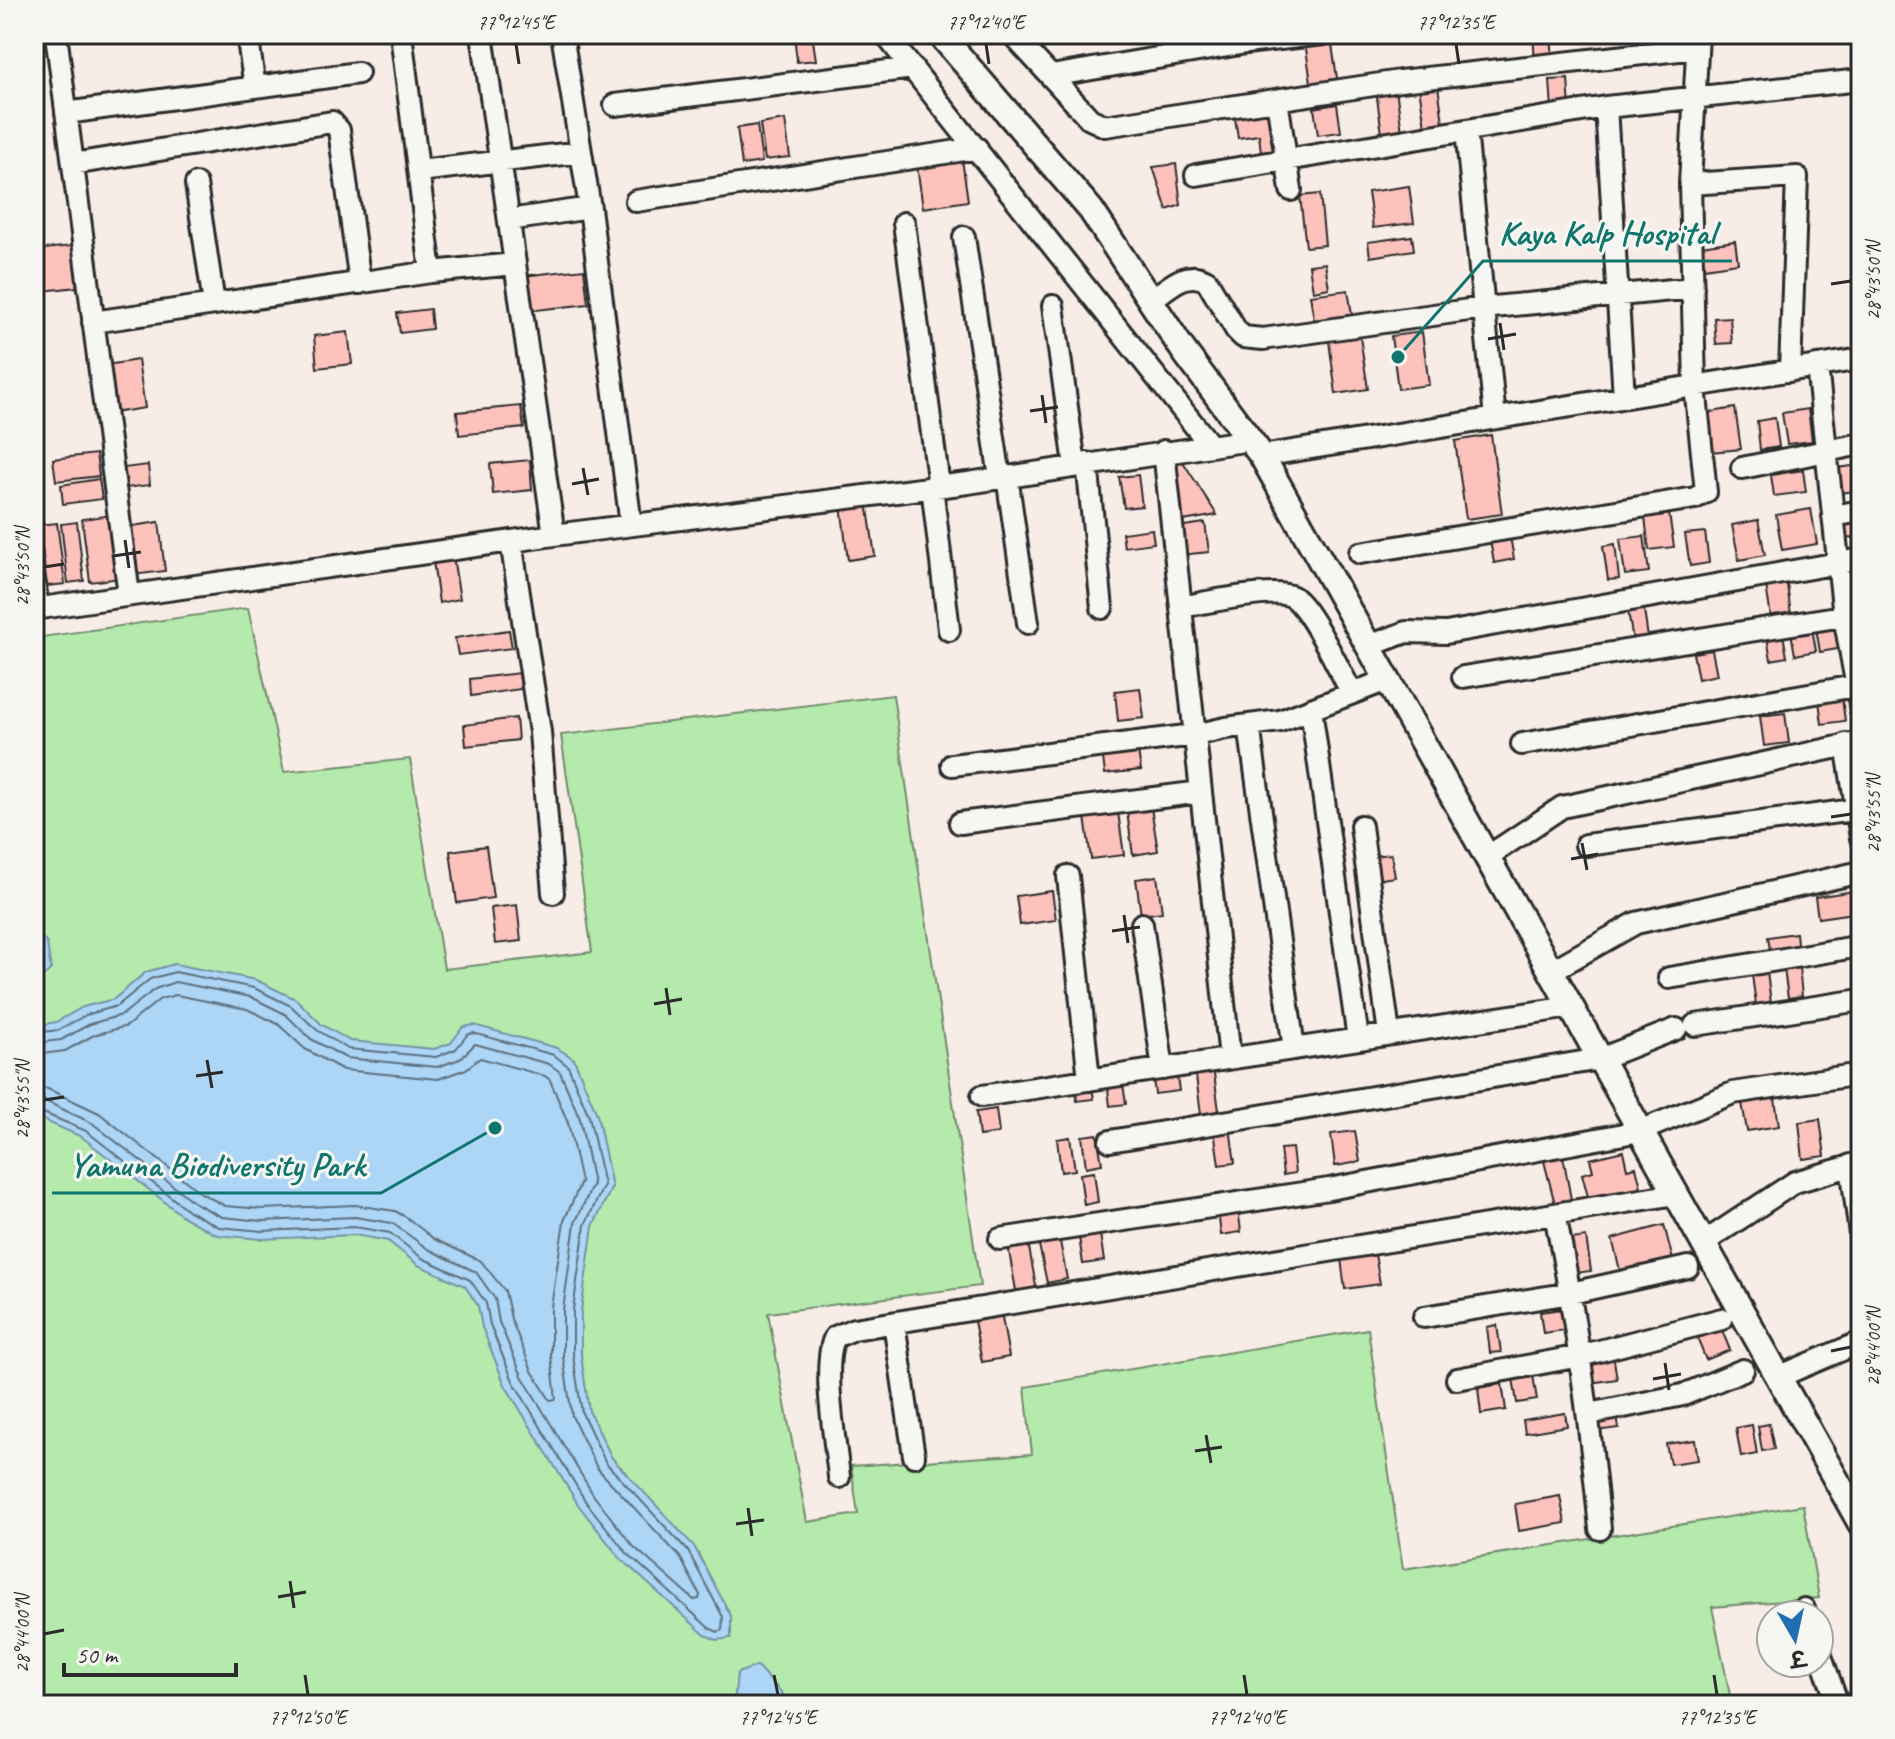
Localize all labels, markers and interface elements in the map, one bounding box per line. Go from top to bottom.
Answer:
text: 77°12'45"E [477,10,557,35]
text: 77°12'40"E [947,10,1027,35]
text: 77°12'35"E [1417,10,1497,35]
callout: Kaya Kalp Hospital [1483,203,1732,261]
text: Kaya Kalp Hospital [1499,211,1722,254]
text: 28°43'50"N [1861,239,1886,320]
text: 28°43'50"N [10,525,35,606]
text: 28°43'55"N [1861,772,1886,853]
text: 28°43'55"N [10,1058,35,1139]
callout: Yamuna Biodiversity Park [52,1135,381,1193]
text: Yamuna Biodiversity Park [69,1143,368,1186]
text: 28°44'00"N [1861,1305,1886,1386]
text: 28°44'00"N [10,1592,35,1673]
north arrow [1755,1599,1835,1679]
scale bar [64,1627,236,1677]
text: 50 m [76,1640,119,1670]
text: उ [1786,1642,1809,1673]
text: 77°12'50"E [269,1705,349,1730]
text: 77°12'45"E [739,1705,819,1730]
text: 77°12'40"E [1208,1705,1288,1730]
text: 77°12'35"E [1678,1705,1758,1730]

